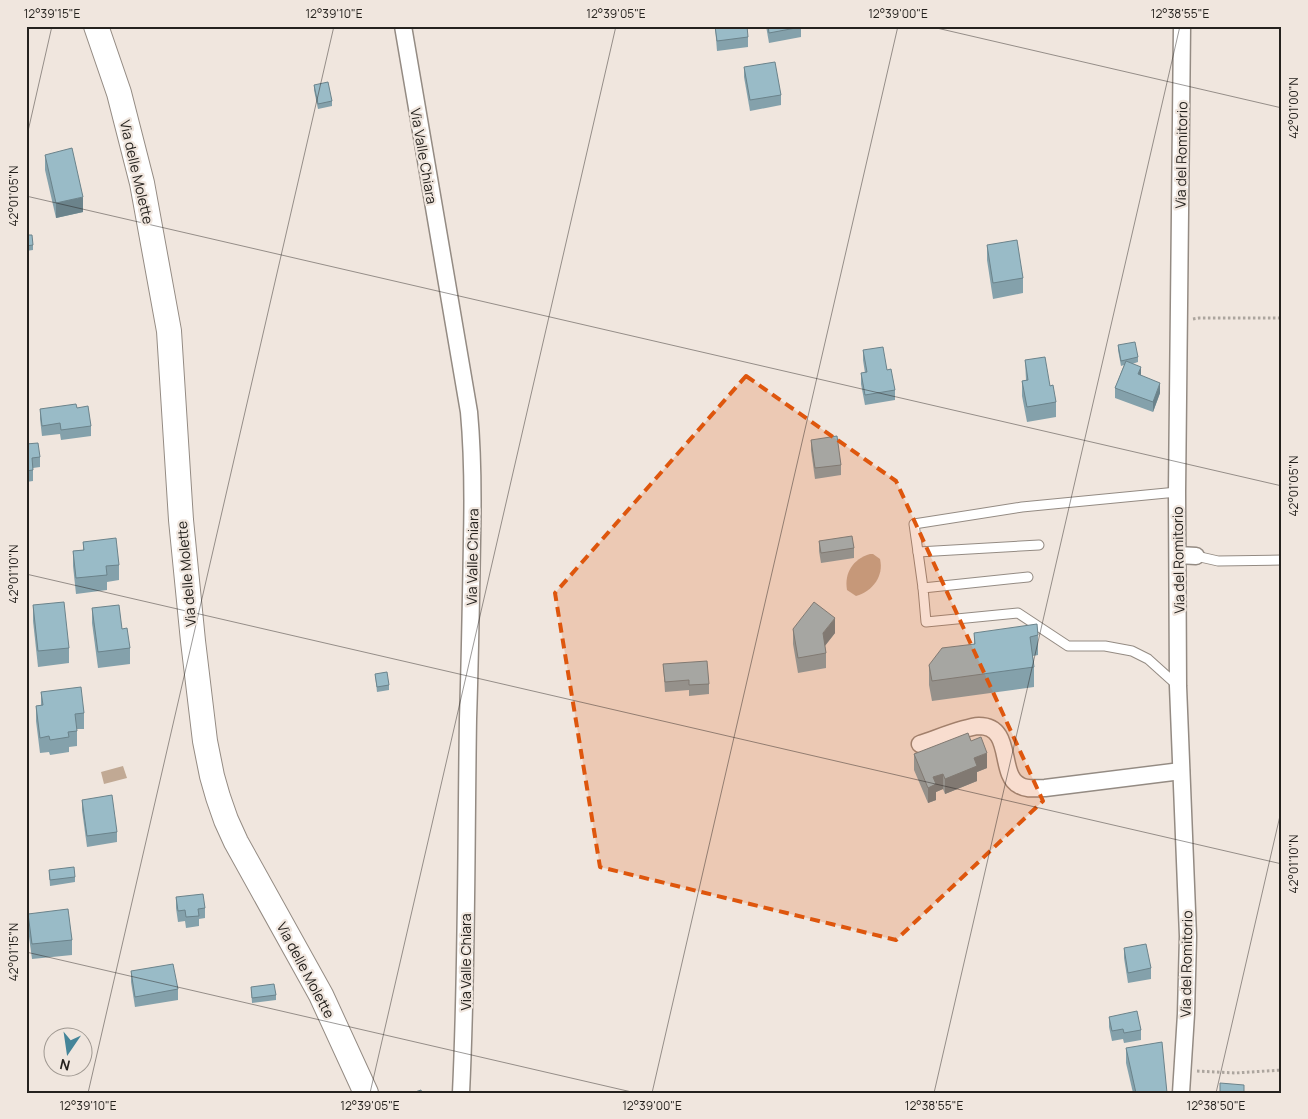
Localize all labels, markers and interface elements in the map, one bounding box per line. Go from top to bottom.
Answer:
text: 12°39'15"E [24,5,81,22]
text: 12°39'10"E [305,5,363,22]
text: 12°39'05"E [586,5,646,22]
text: 12°39'00"E [868,5,928,22]
text: 12°38'55"E [1151,5,1209,22]
text: 42°01'00"N [1285,77,1302,139]
street label: Via del Romitorio [1171,101,1191,209]
street label: Via Valle Chiara [406,107,442,205]
street label: Via delle Molette [116,118,158,226]
text: 42°01'05"N [5,165,22,227]
text: 42°01'05"N [1285,455,1302,517]
street label: Via del Romitorio [1168,506,1188,614]
street label: Via Valle Chiara [462,508,482,606]
street label: Via delle Molette [172,520,200,628]
text: 42°01'10"N [5,545,22,603]
text: 42°01'10"N [1285,835,1302,893]
street label: Via del Romitorio [1176,910,1196,1018]
street label: Via Valle Chiara [456,913,475,1011]
street label: Via delle Molette [273,919,339,1021]
text: 42°01'15"N [5,923,22,981]
north arrow [42,1026,92,1076]
text: N [58,1055,72,1076]
text: 12°39'10"E [59,1097,117,1114]
text: 12°39'05"E [340,1097,400,1114]
text: 12°39'00"E [622,1097,682,1114]
text: 12°38'55"E [905,1097,963,1114]
text: 12°38'50"E [1187,1097,1246,1114]

